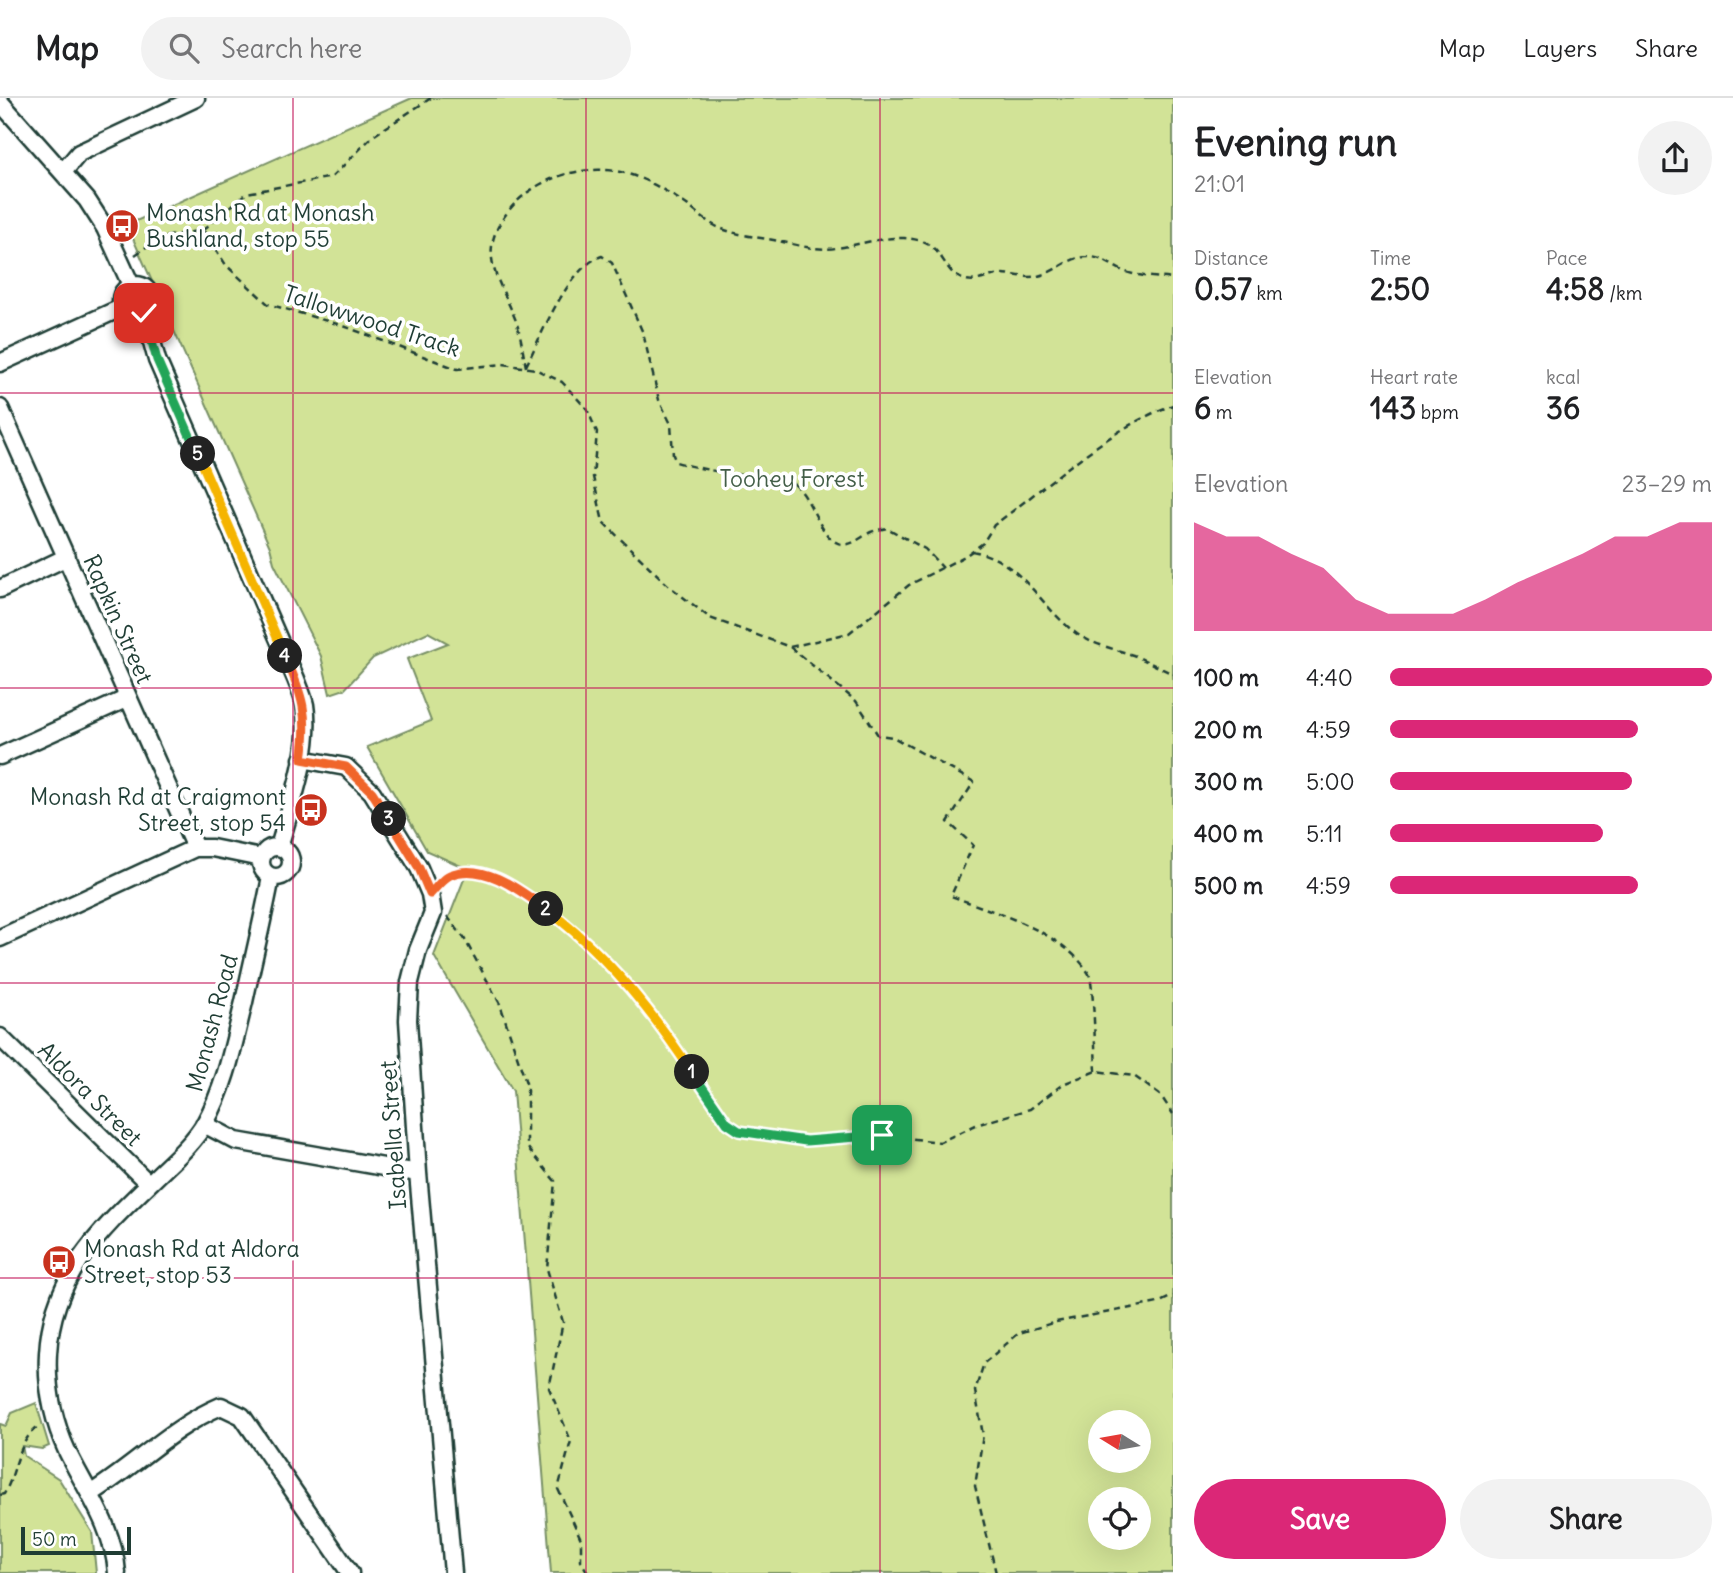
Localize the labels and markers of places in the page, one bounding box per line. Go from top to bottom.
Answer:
place label: Monash Rd at Monash Bushland, stop 55 [146,198,375,253]
bus stop icon: Monash Rd at Monash Bushland, stop 55 [103,207,141,245]
pin [114,283,174,343]
pin: 5 [180,436,216,472]
pin: 4 [268,638,302,674]
place label: Monash Rd at Craigmont Street, stop 54 [30,782,286,837]
bus stop icon: Monash Rd at Craigmont Street, stop 54 [292,791,330,829]
pin: 3 [372,802,406,836]
pin: 2 [528,892,564,926]
pin: 1 [674,1054,710,1090]
pin [852,1105,912,1165]
place label: Monash Rd at Aldora Street, stop 53 [84,1234,300,1289]
bus stop icon: Monash Rd at Aldora Street, stop 53 [40,1243,78,1281]

